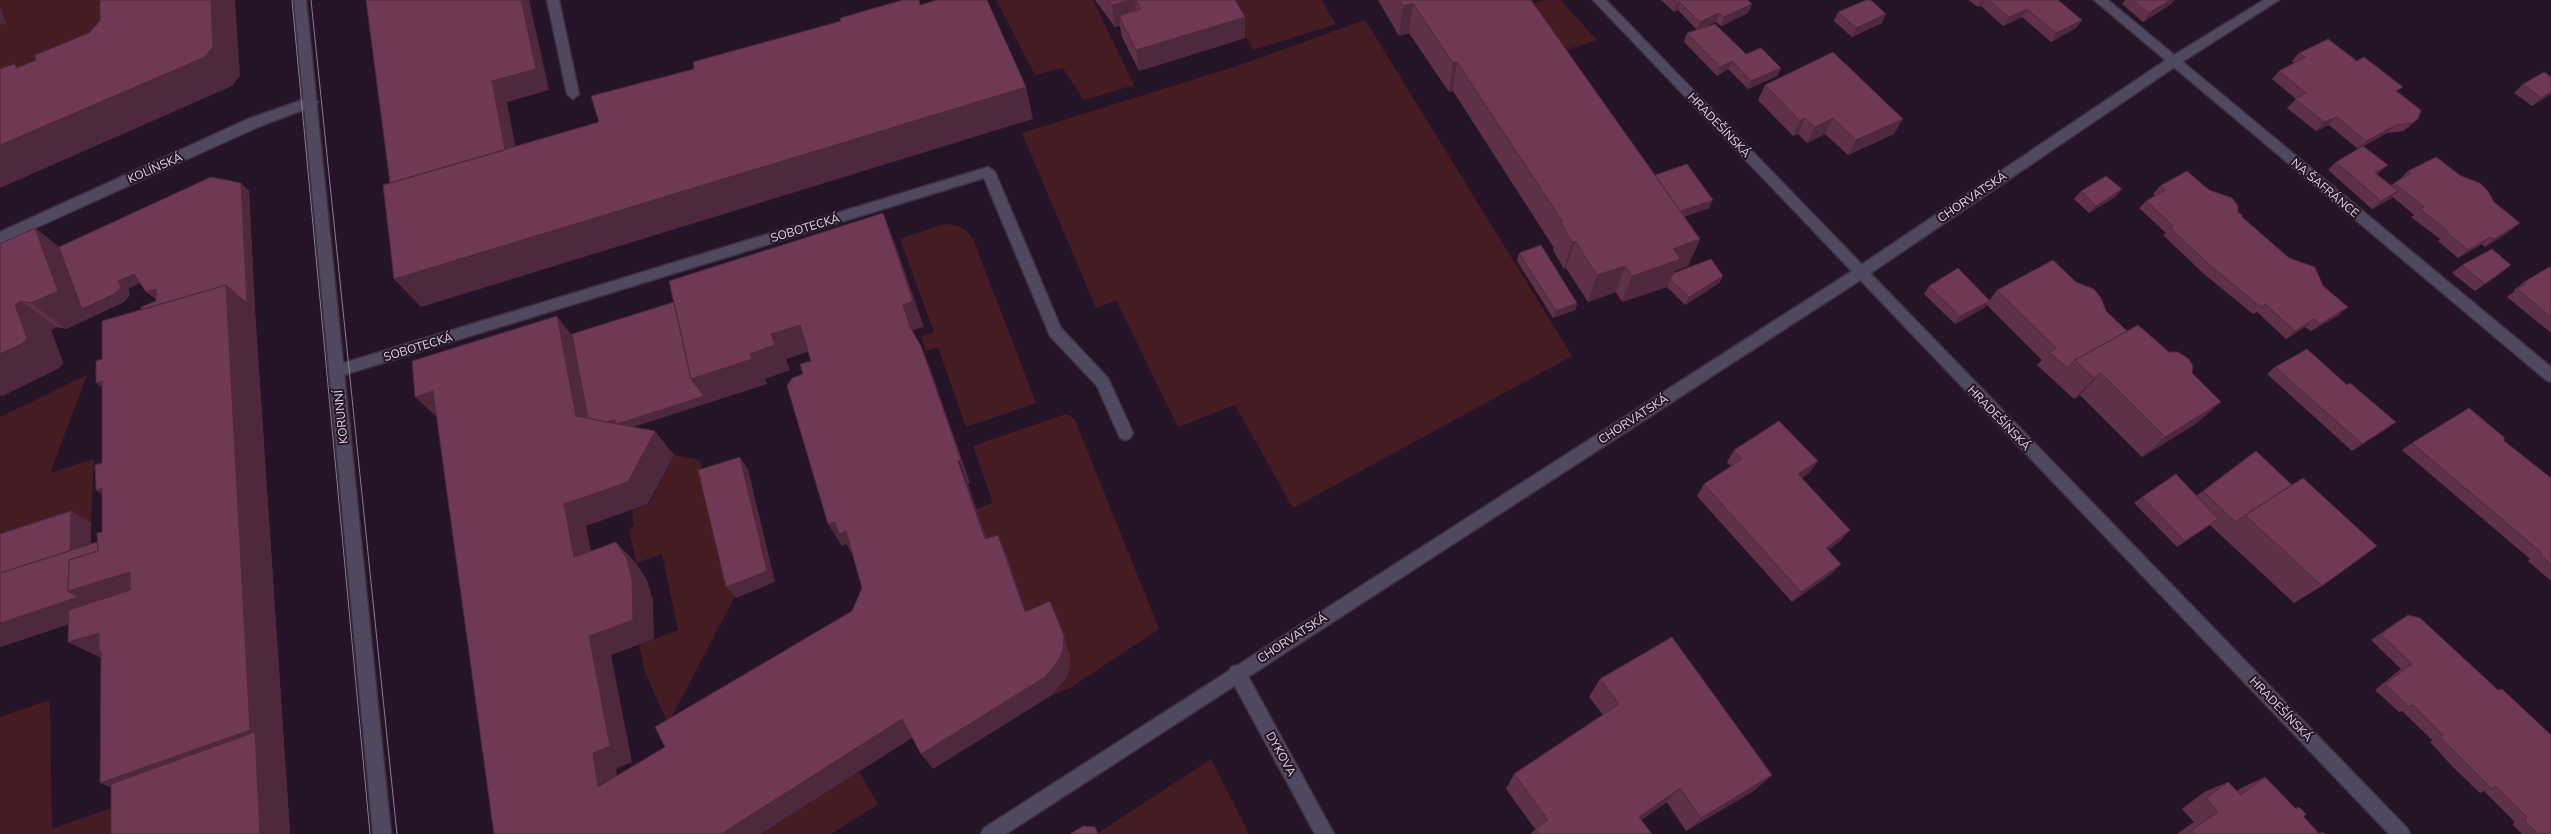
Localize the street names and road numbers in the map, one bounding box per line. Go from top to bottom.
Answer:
street label: HRADEŠÍNSKÁ [1684,89,1754,161]
street label: KOLÍNSKÁ [125,149,185,187]
street label: NA ŠAFRÁNCE [2288,155,2362,221]
street label: CHORVATSKÁ [1934,168,2010,226]
street label: SOBOTECKÁ [768,210,842,246]
street label: SOBOTECKÁ [381,329,455,365]
street label: HRADEŠÍNSKÁ [1964,382,2034,454]
street label: KORUNNÍ [330,388,352,445]
street label: CHORVATSKÁ [1595,390,1671,447]
street label: CHORVATSKÁ [1254,609,1330,666]
street label: HRADEŠÍNSKÁ [2246,673,2316,745]
street label: DYKOVA [1262,729,1300,779]

